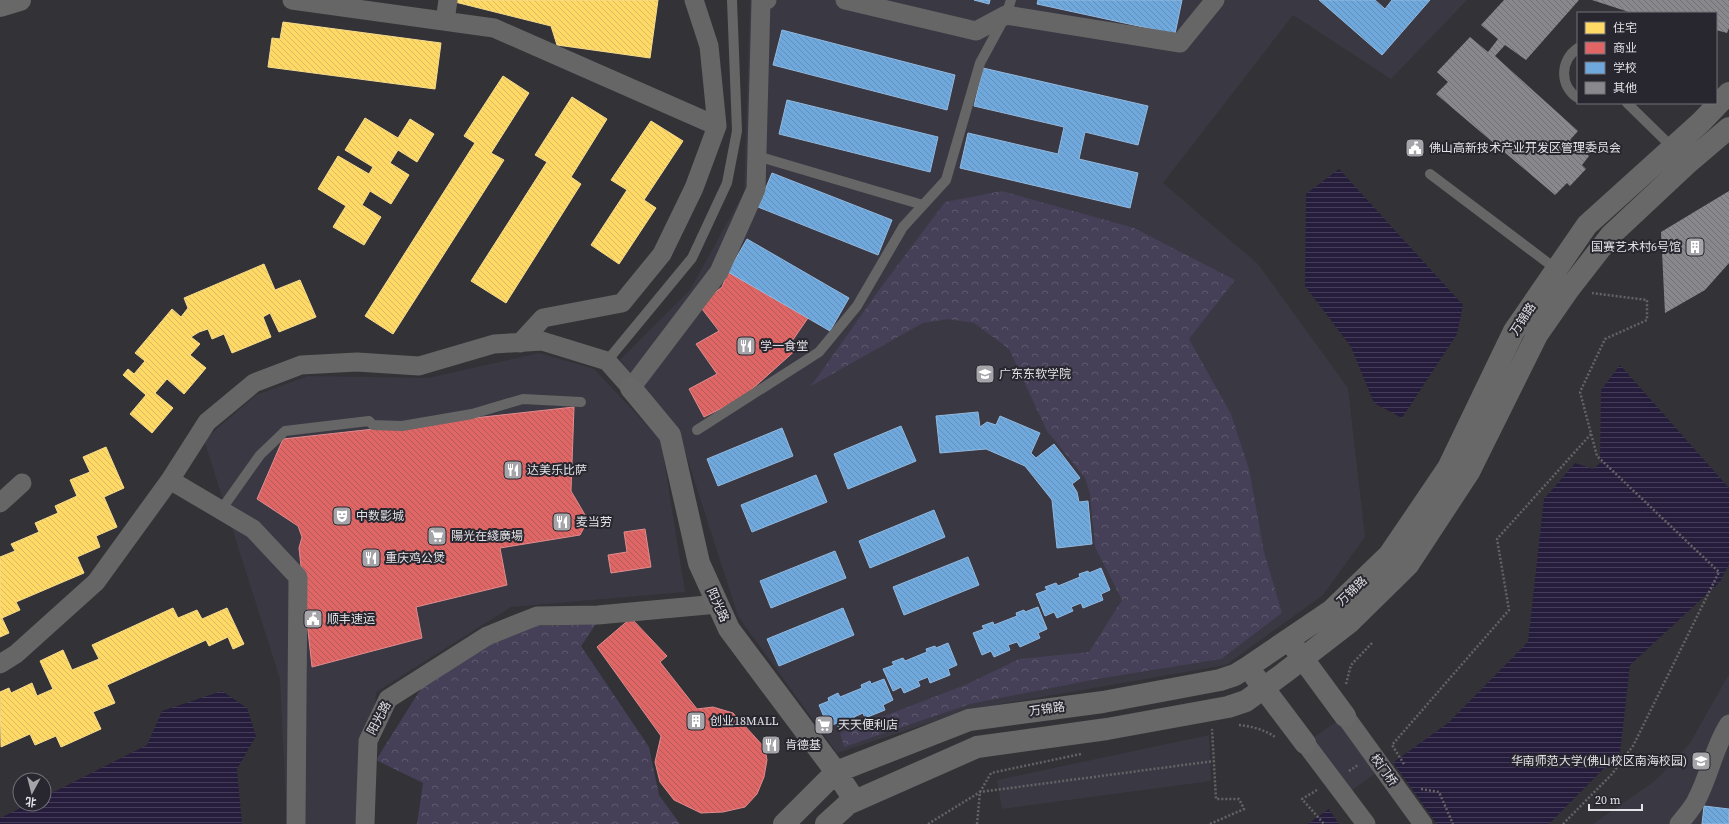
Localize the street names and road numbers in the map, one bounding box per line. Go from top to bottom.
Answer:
street label: 万锦路 [1506,300,1540,338]
street label: 万锦路 [1333,573,1371,609]
street label: 阳光路 [703,585,733,625]
street label: 阳光路 [363,698,395,738]
street label: 万锦路 [1028,699,1066,719]
street label: 校门桥 [1367,751,1401,789]

